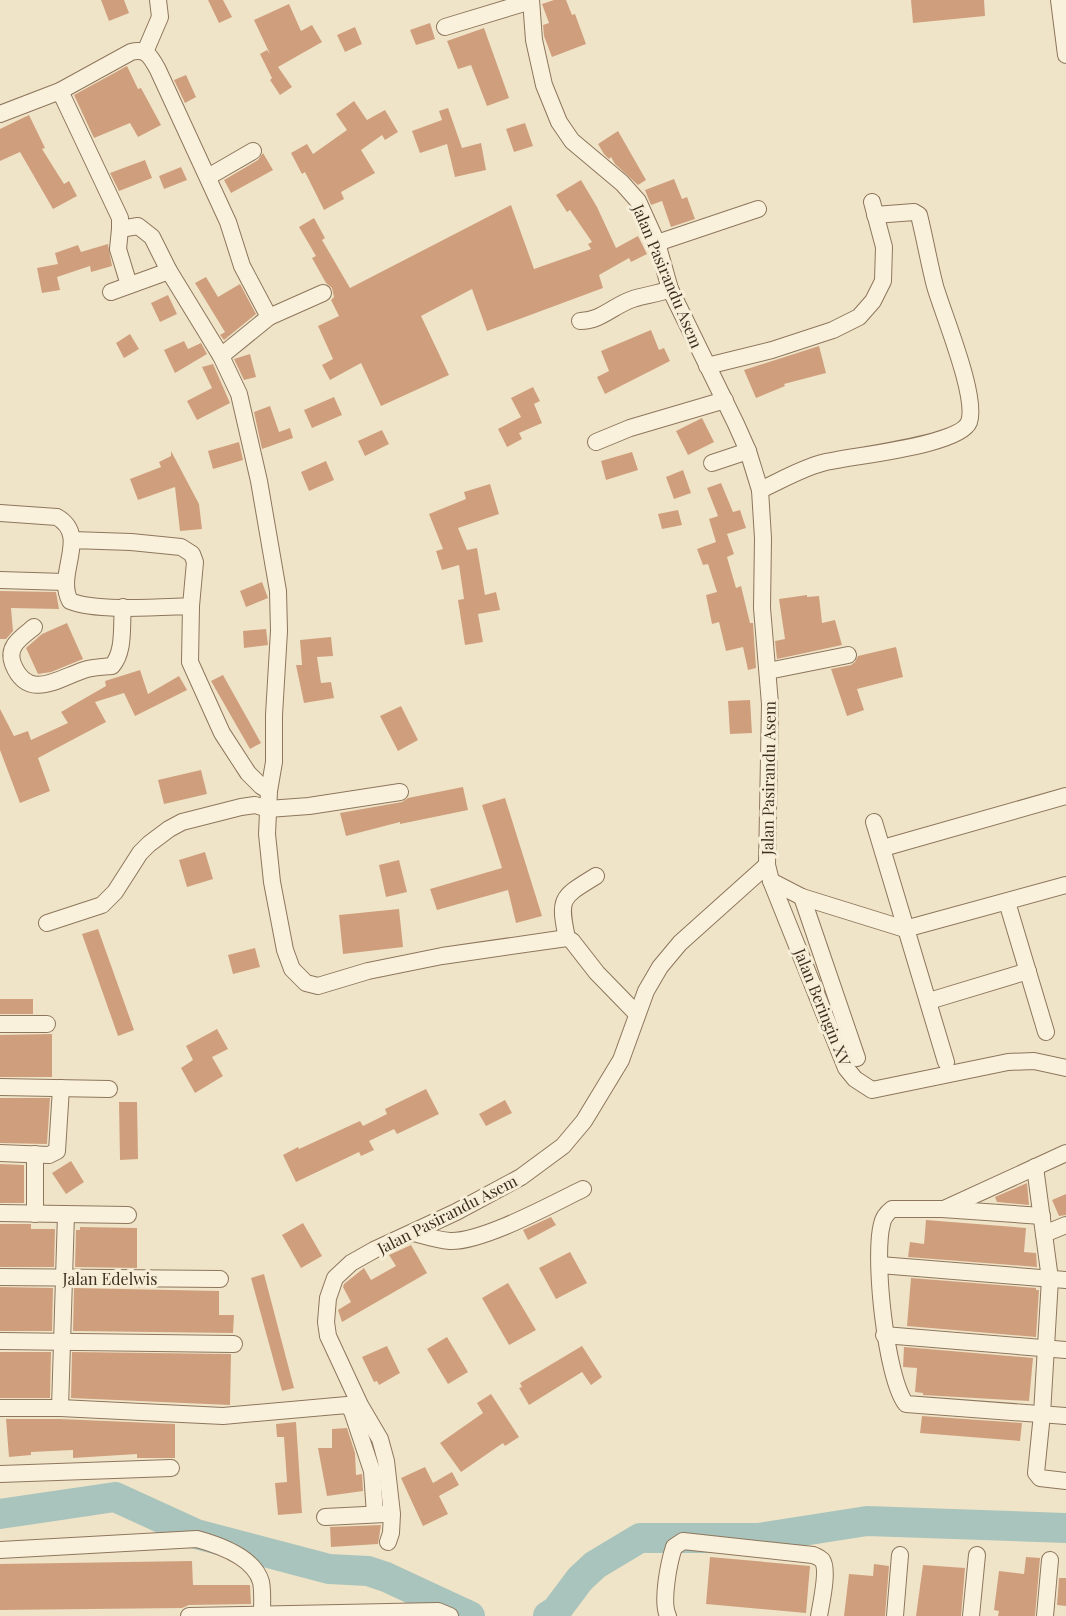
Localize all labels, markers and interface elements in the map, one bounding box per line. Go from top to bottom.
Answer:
street label: Jalan Pasirandu Asem [628,200,708,351]
street label: Jalan Pasirandu Asem [756,701,780,856]
street label: Jalan Beringin XV [790,944,856,1070]
street label: Jalan Pasirandu Asem [373,1170,520,1259]
street label: Jalan Edelwis [62,1268,157,1289]

